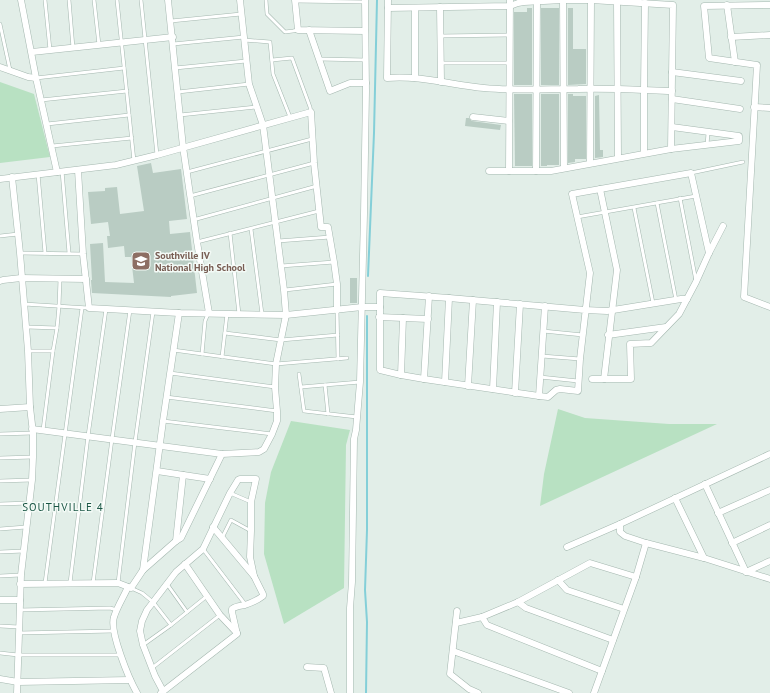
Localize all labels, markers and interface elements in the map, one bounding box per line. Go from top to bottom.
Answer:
place label: Southville IV National High School [155,249,245,274]
school or university icon: Southville IV National High School [130,250,152,272]
district label: SOUTHVILLE 4 [22,500,104,514]

